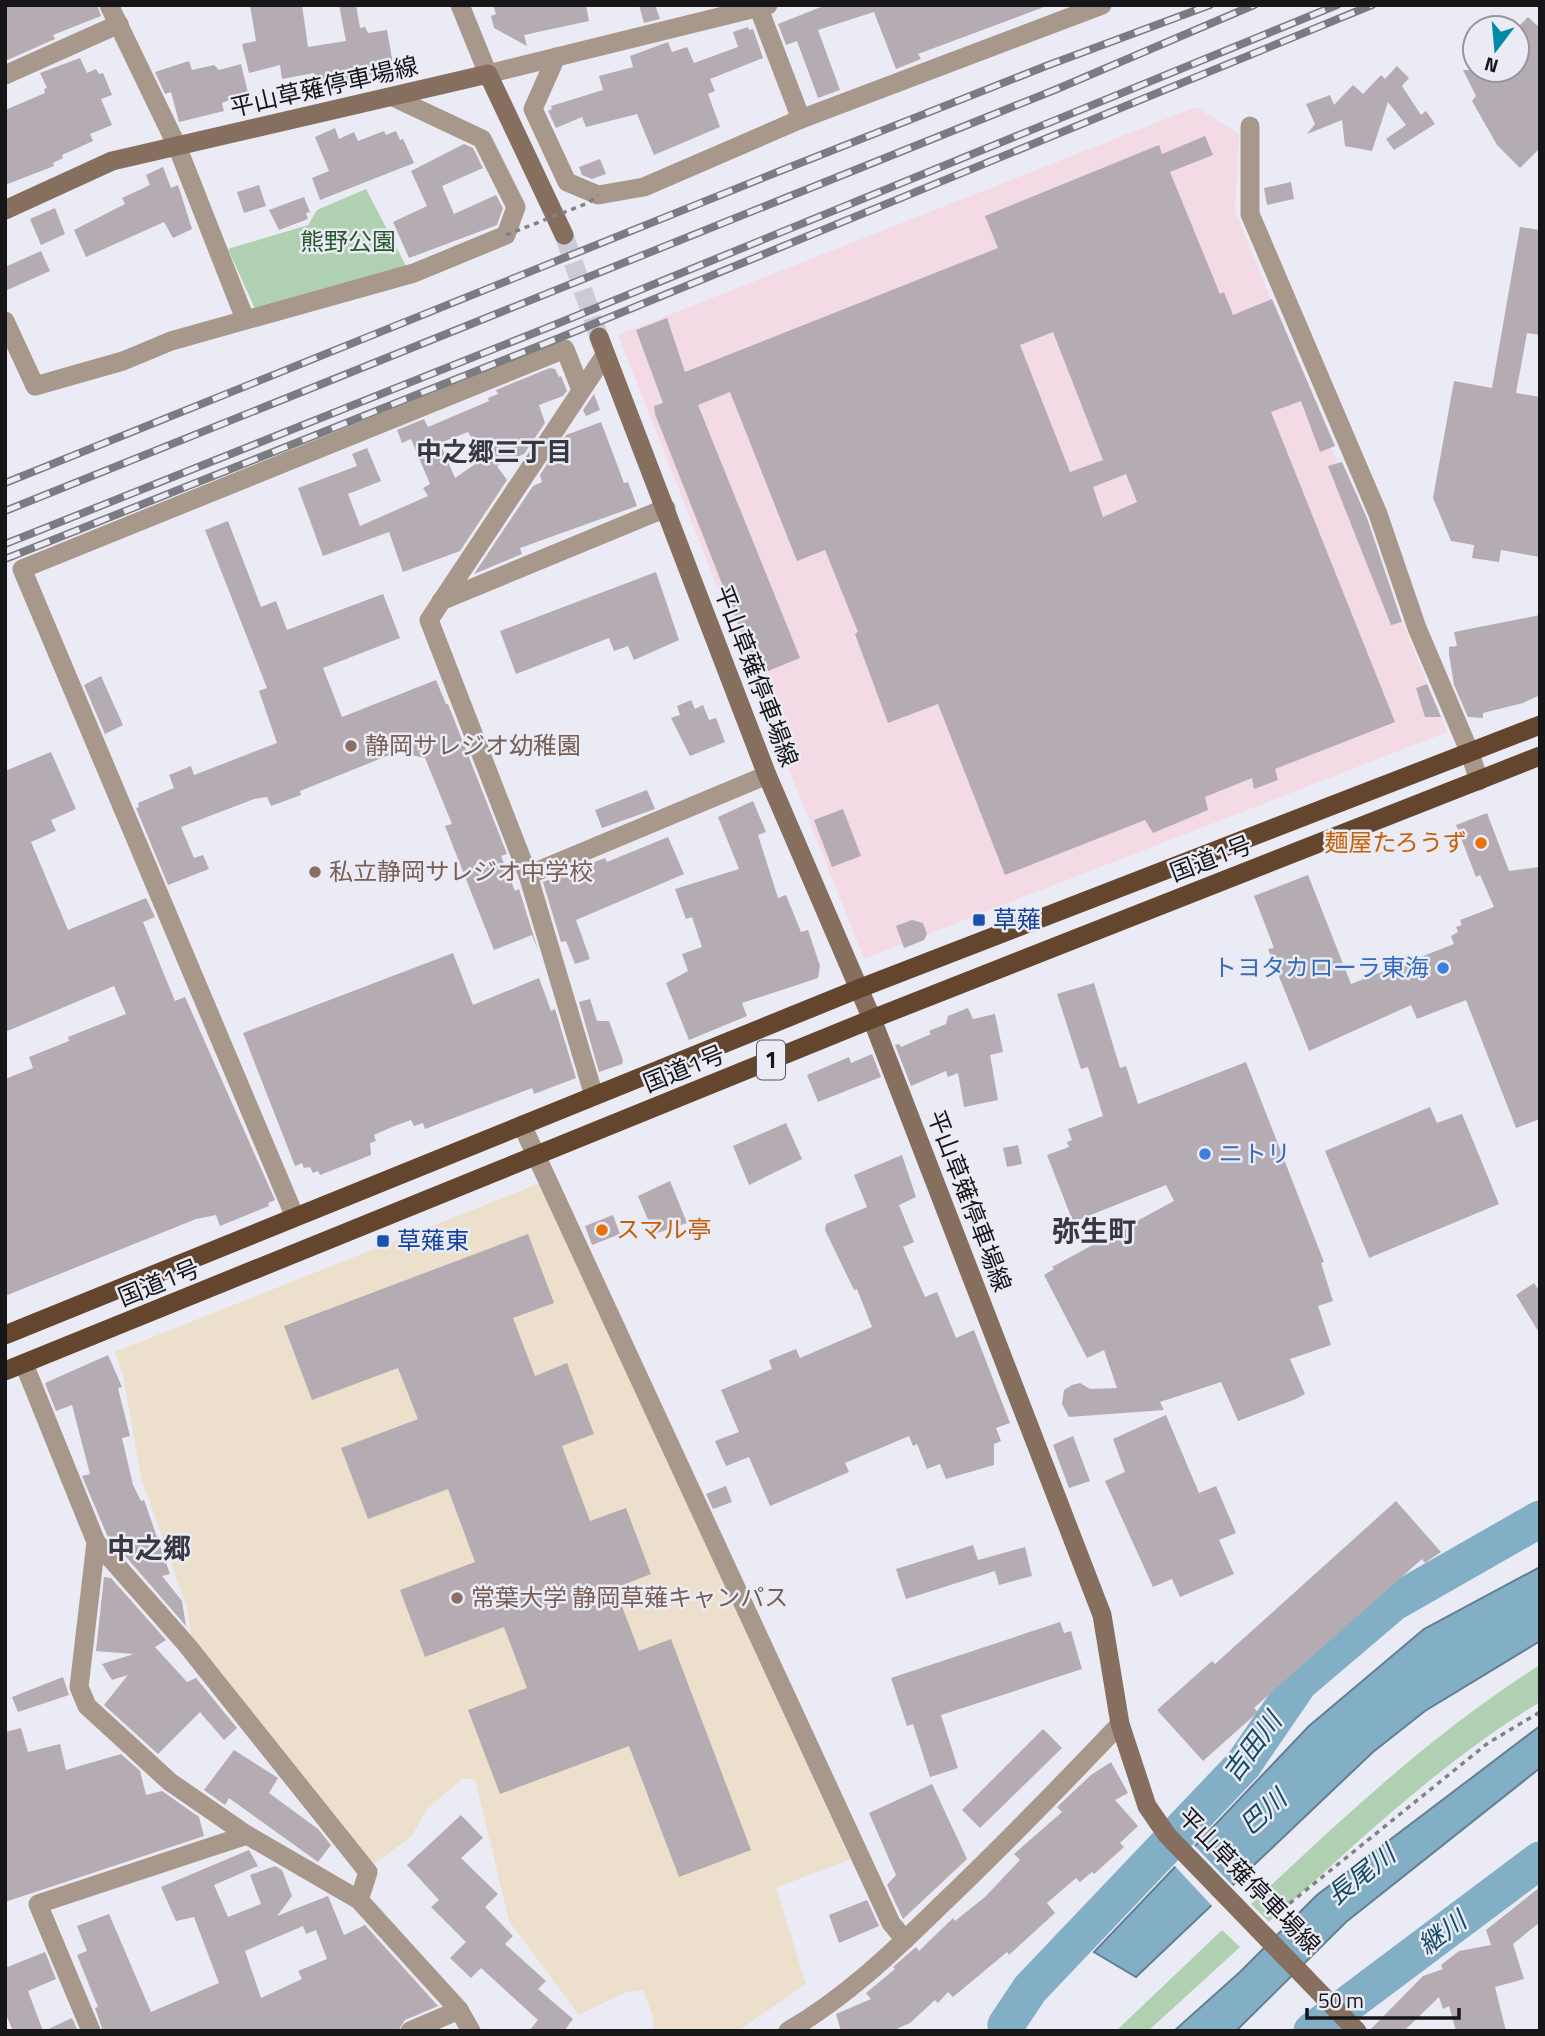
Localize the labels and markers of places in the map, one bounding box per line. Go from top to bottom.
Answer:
place label: 静岡サレジオ幼稚園 [365,727,581,763]
marker: 静岡サレジオ幼稚園 [343,738,359,754]
place label: 麺屋たろうず [1324,824,1467,860]
marker: 麺屋たろうず [1473,835,1489,851]
place label: 私立静岡サレジオ中学校 [329,853,593,889]
marker: 私立静岡サレジオ中学校 [307,864,323,880]
place label: 草薙 [993,901,1041,937]
marker: 草薙 [971,912,987,928]
place label: トヨタカローラ東海 [1213,949,1429,985]
marker: トヨタカローラ東海 [1435,960,1451,976]
place label: ニトリ [1219,1135,1291,1171]
marker: ニトリ [1197,1146,1213,1162]
place label: スマル亭 [616,1211,711,1247]
place label: 草薙東 [397,1222,469,1258]
marker: スマル亭 [594,1222,610,1238]
marker: 草薙東 [375,1233,391,1249]
place label: 常葉大学 静岡草薙キャンパス [471,1579,788,1615]
marker: 常葉大学 静岡草薙キャンパス [449,1590,465,1606]

